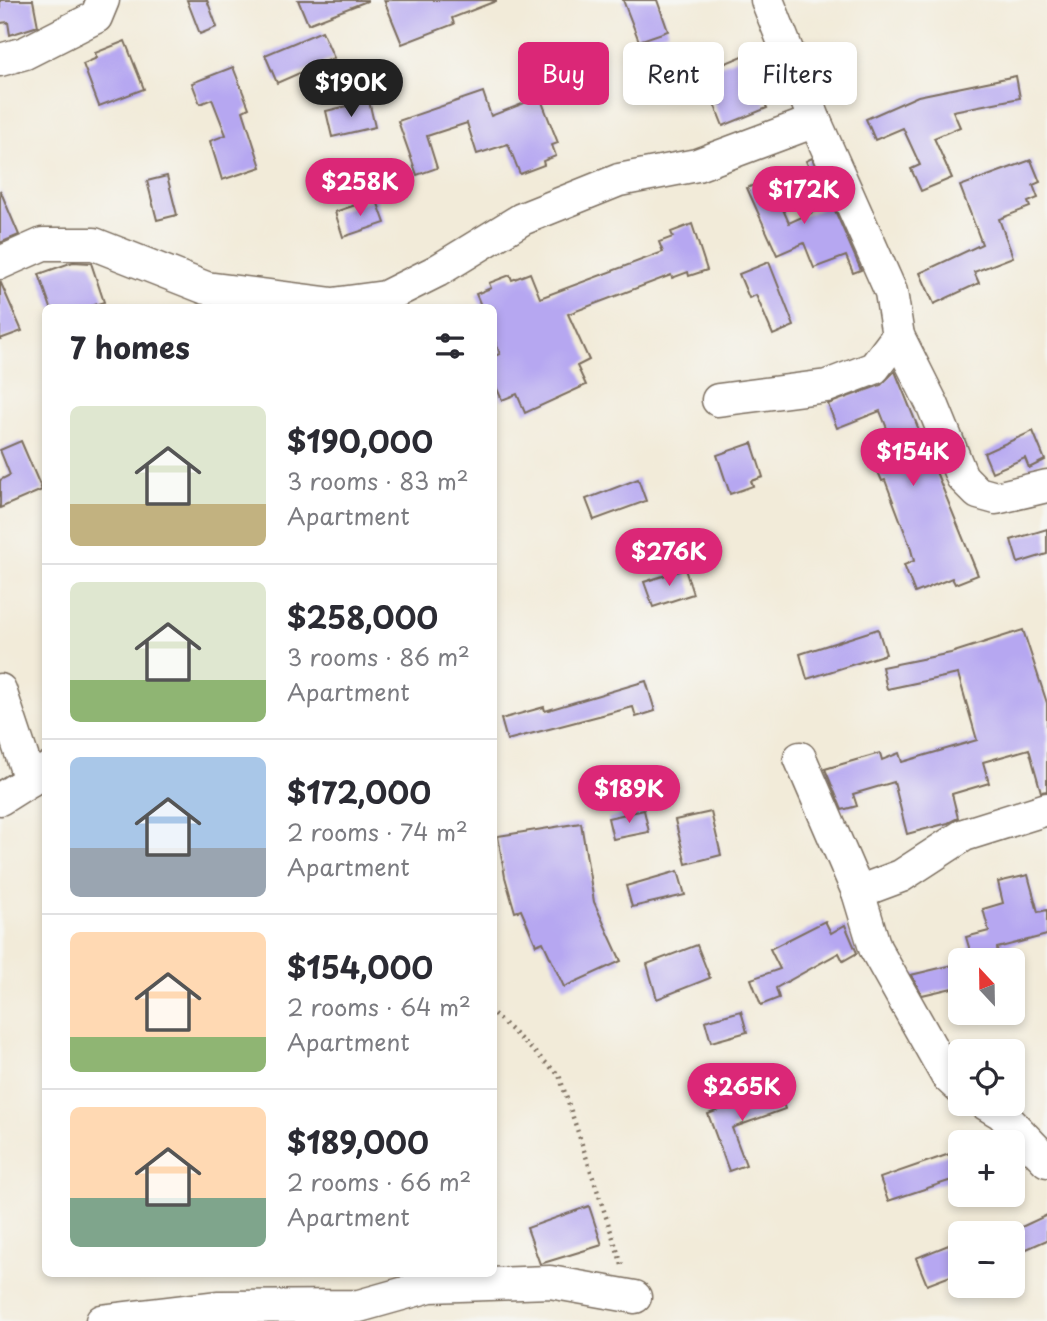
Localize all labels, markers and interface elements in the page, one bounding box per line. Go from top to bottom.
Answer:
chip: Buy [518,42,609,105]
chip: Rent [623,42,724,105]
chip: Filters [738,42,857,105]
pin: $190K [302,60,400,119]
text: $190K [315,64,387,99]
pin: $258K [311,158,409,218]
text: $258K [321,163,399,198]
pin: $172K [755,166,853,226]
text: $172K [768,171,840,206]
text: 7 homes [70,324,190,369]
icon: filters [431,327,469,365]
text: $190,000 [287,418,433,463]
pin: $154K [864,428,962,488]
text: $154K [877,433,949,468]
icon: home [126,434,210,518]
text: 3 rooms · 83 m² [287,463,469,498]
text: Apartment [287,498,410,533]
pin: $276K [620,528,718,588]
text: $276K [631,533,707,568]
text: $258,000 [287,594,438,639]
icon: home [126,610,210,694]
text: 3 rooms · 86 m² [287,639,470,674]
text: Apartment [287,674,410,709]
pin: $189K [580,766,678,825]
text: $172,000 [287,769,431,814]
text: $189K [594,770,664,805]
icon: home [126,785,210,869]
text: 2 rooms · 74 m² [287,814,468,849]
text: Apartment [287,849,410,884]
text: $154,000 [287,944,433,989]
north arrow [948,948,1026,1026]
map controls [948,948,1025,1298]
icon: home [126,960,210,1044]
text: 2 rooms · 64 m² [287,989,471,1024]
text: Apartment [287,1024,410,1059]
button: locate [948,1039,1025,1116]
pin: $265K [693,1064,791,1123]
text: $265K [703,1068,781,1103]
text: $189,000 [287,1119,429,1164]
button: + [948,1130,1025,1207]
icon: home [126,1135,210,1219]
text: 2 rooms · 66 m² [287,1164,471,1199]
text: Apartment [287,1199,410,1234]
button: − [948,1221,1025,1298]

